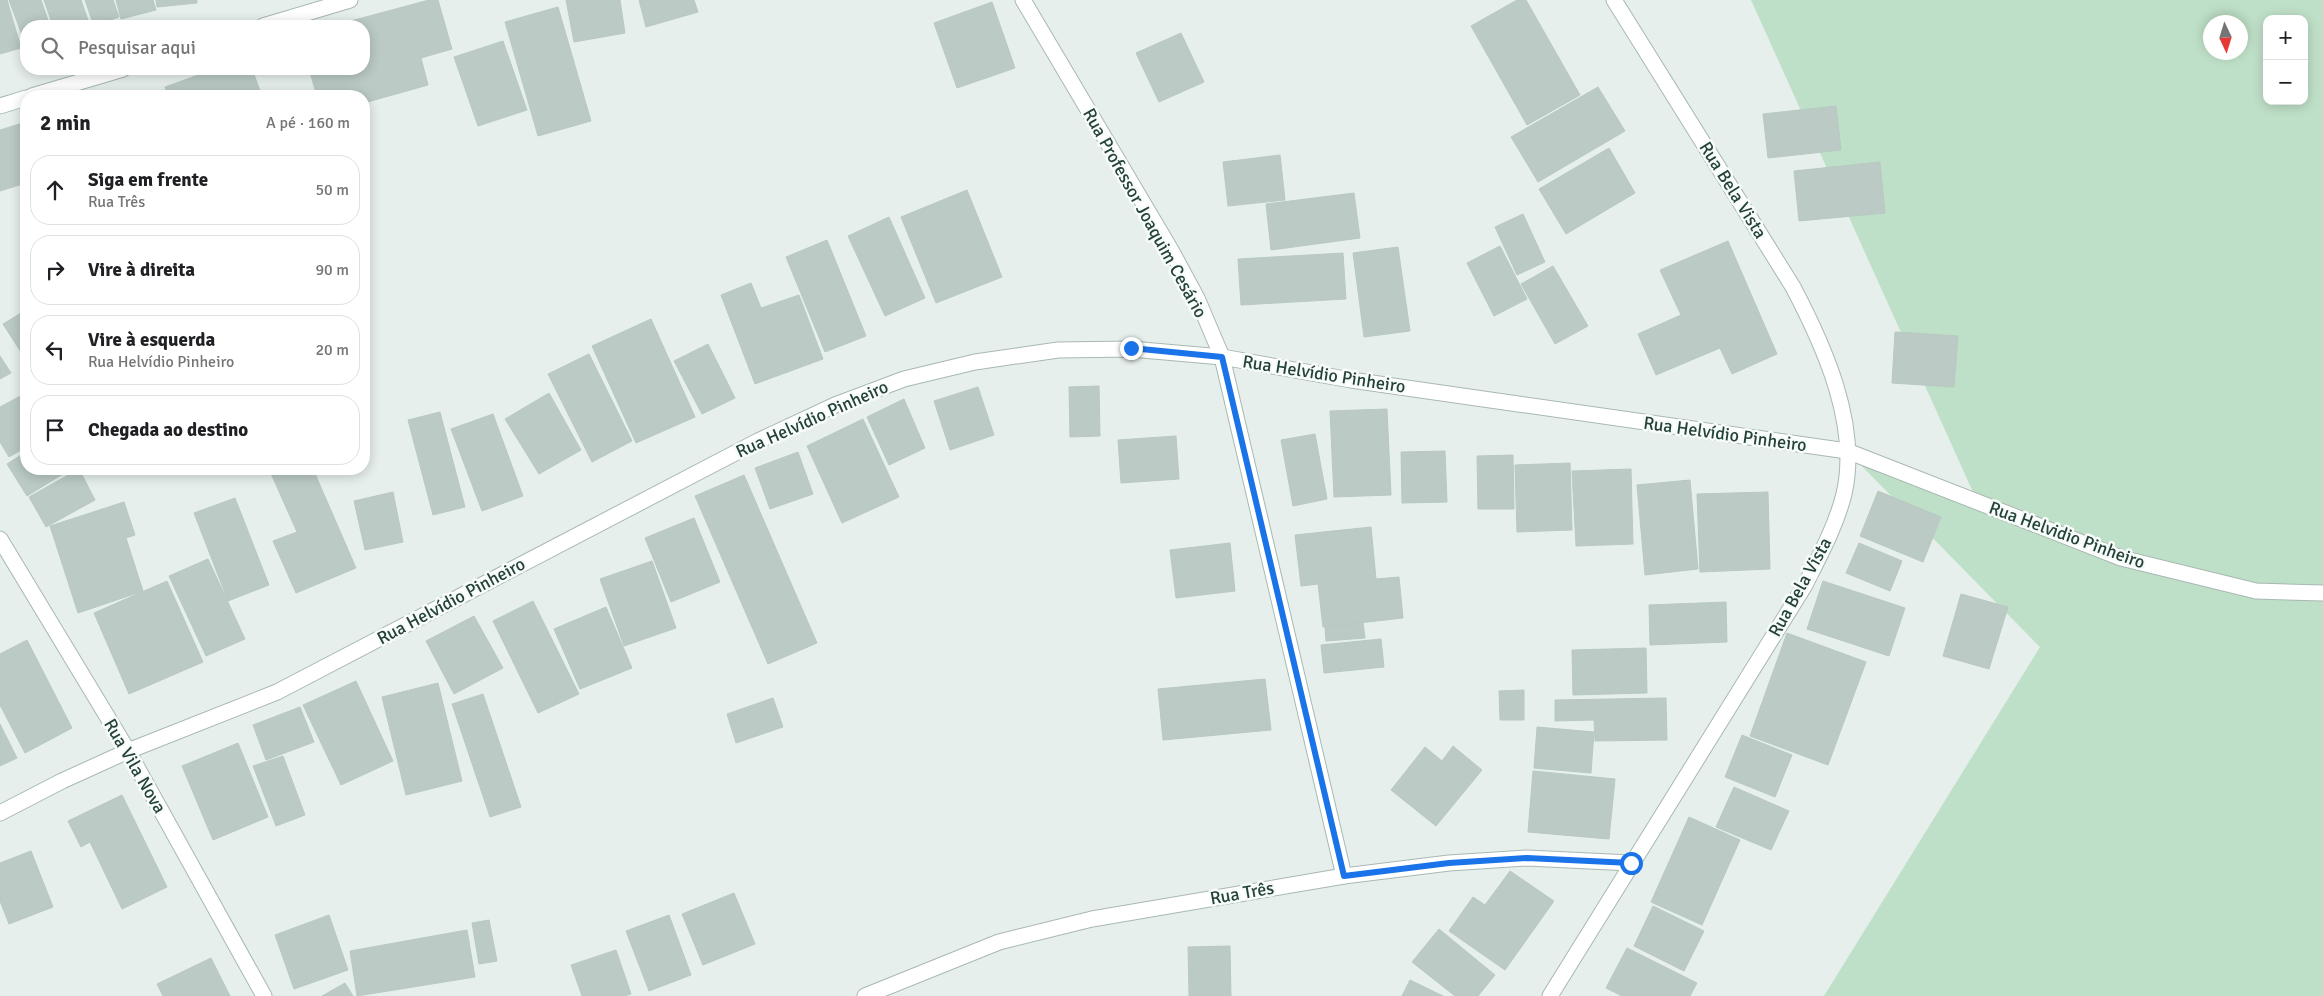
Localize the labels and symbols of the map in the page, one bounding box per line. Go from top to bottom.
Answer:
north arrow [2203,15,2248,60]
street label: Rua Professor Joaquim Cesário [1078,104,1212,322]
street label: Rua Bela Vista [1694,137,1772,243]
route end [1120,337,1143,360]
street label: Rua Helvídio Pinheiro [1241,350,1407,398]
street label: Rua Helvídio Pinheiro [732,375,892,463]
street label: Rua Helvídio Pinheiro [1642,412,1808,456]
street label: Rua Helvidio Pinheiro [1986,497,2148,573]
street label: Rua Bela Vista [1764,533,1836,641]
street label: Rua Helvídio Pinheiro [373,553,529,649]
street label: Rua Vila Nova [99,715,171,817]
route start [1620,852,1643,875]
street label: Rua Três [1208,877,1276,909]

